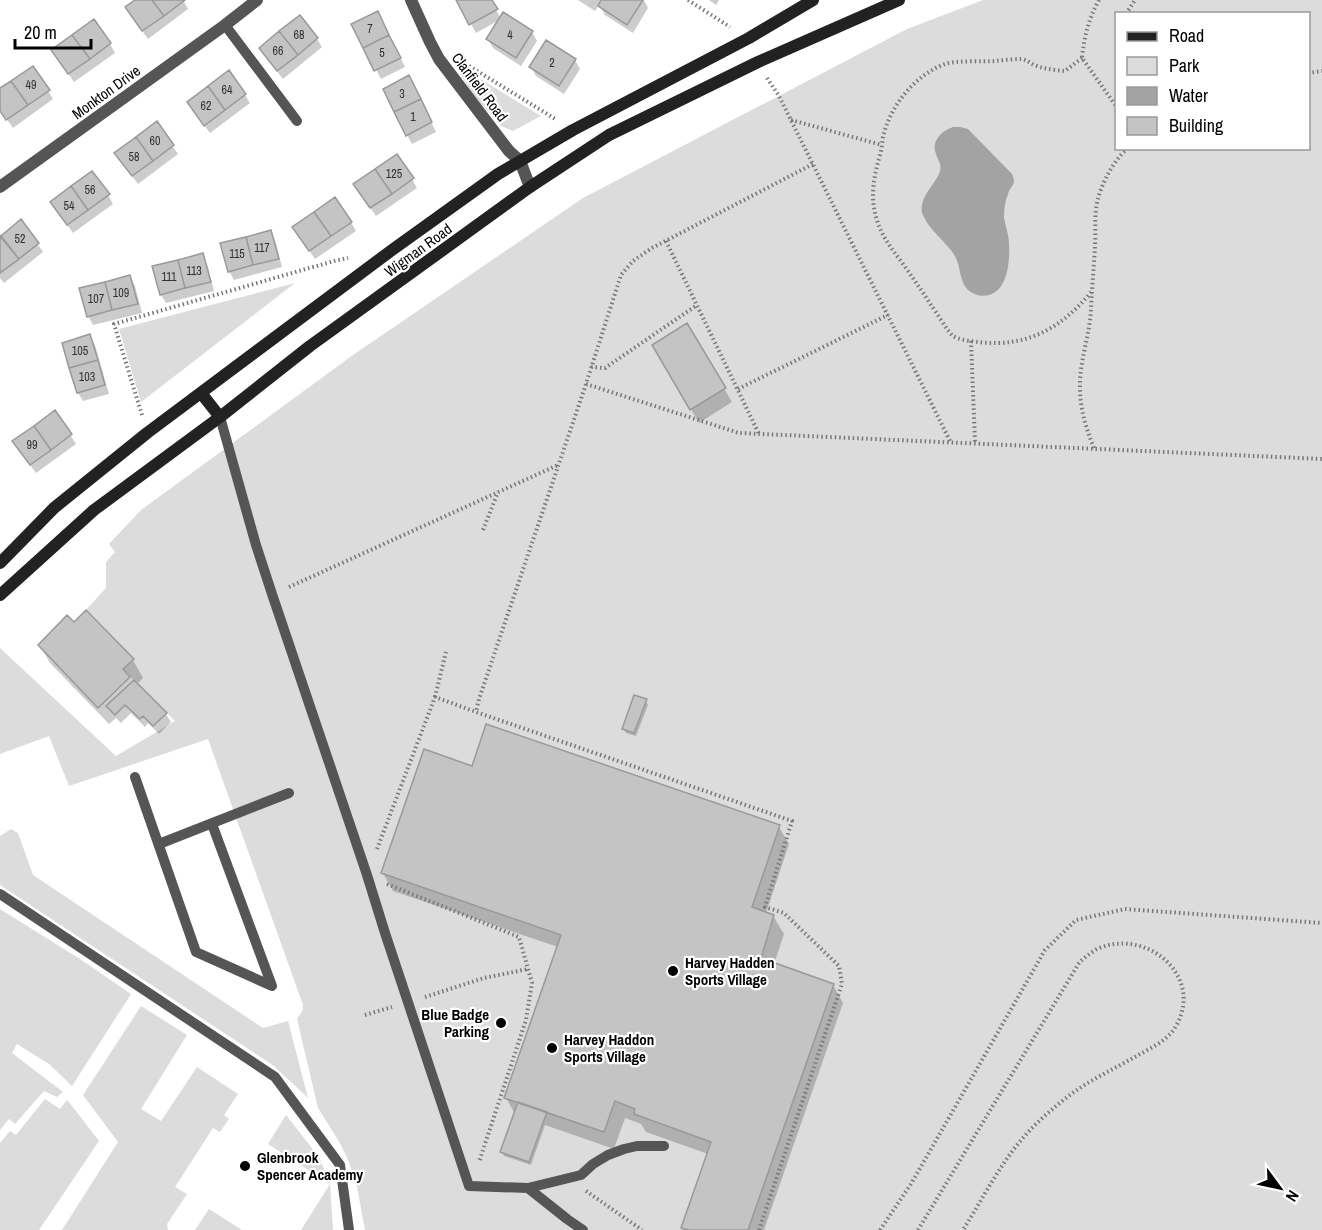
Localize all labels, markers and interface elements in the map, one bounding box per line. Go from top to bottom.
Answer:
scale bar [15,12,92,50]
legend [1115,12,1310,150]
text: 20 m [24,20,57,45]
house number: 7 [367,21,373,37]
text: Road [1169,23,1204,48]
house number: 68 [294,27,304,43]
house number: 4 [507,27,513,43]
house number: 66 [273,43,283,59]
house number: 5 [379,45,385,61]
street label: Clanfield Road [447,48,513,126]
text: Park [1169,53,1200,78]
house number: 2 [549,55,555,71]
street label: Monkton Drive [67,60,145,124]
house number: 49 [26,77,36,93]
house number: 64 [222,82,233,98]
text: Water [1169,83,1208,108]
house number: 3 [399,86,405,102]
house number: 62 [201,98,211,114]
house number: 1 [410,109,416,125]
text: Building [1169,113,1224,138]
house number: 60 [150,133,160,149]
house number: 58 [129,149,139,165]
house number: 125 [386,166,403,182]
house number: 56 [85,182,95,198]
house number: 54 [64,198,75,214]
street label: Wigman Road [380,218,456,282]
house number: 52 [15,231,25,247]
house number: 117 [254,240,270,256]
house number: 115 [229,246,245,262]
house number: 113 [186,263,202,279]
house number: 111 [162,269,177,285]
house number: 109 [113,285,129,301]
house number: 107 [88,291,105,307]
house number: 105 [72,343,89,359]
house number: 103 [79,369,95,385]
house number: 99 [27,437,37,453]
place label: Harvey Hadden Sports Village [685,952,775,990]
marker: Harvey Hadden Sports Village [666,964,680,978]
place label: Blue Badge Parking [421,1004,489,1042]
marker: Blue Badge Parking [494,1016,508,1030]
place label: Harvey Haddon Sports Village [564,1029,654,1067]
marker: Harvey Haddon Sports Village [545,1041,559,1055]
place label: Glenbrook Spencer Academy [257,1147,363,1185]
north arrow [1250,1158,1310,1218]
marker: Glenbrook Spencer Academy [238,1159,252,1173]
text: N [1281,1186,1304,1206]

